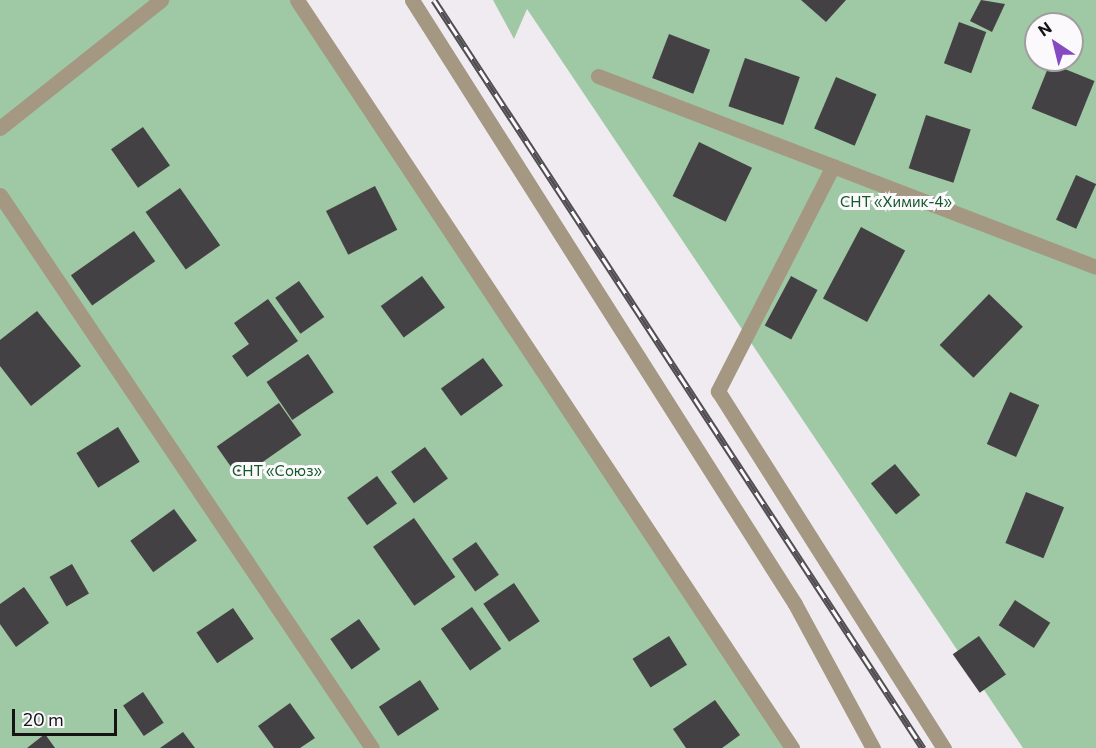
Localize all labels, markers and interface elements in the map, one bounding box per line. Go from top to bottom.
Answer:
north arrow [1024,12,1084,72]
text: N [1034,17,1055,40]
park label: СНТ «Химик-4» [840,193,952,211]
park label: СНТ «Союз» [232,462,322,480]
scale bar [15,697,120,735]
text: 20 m [23,708,64,730]

